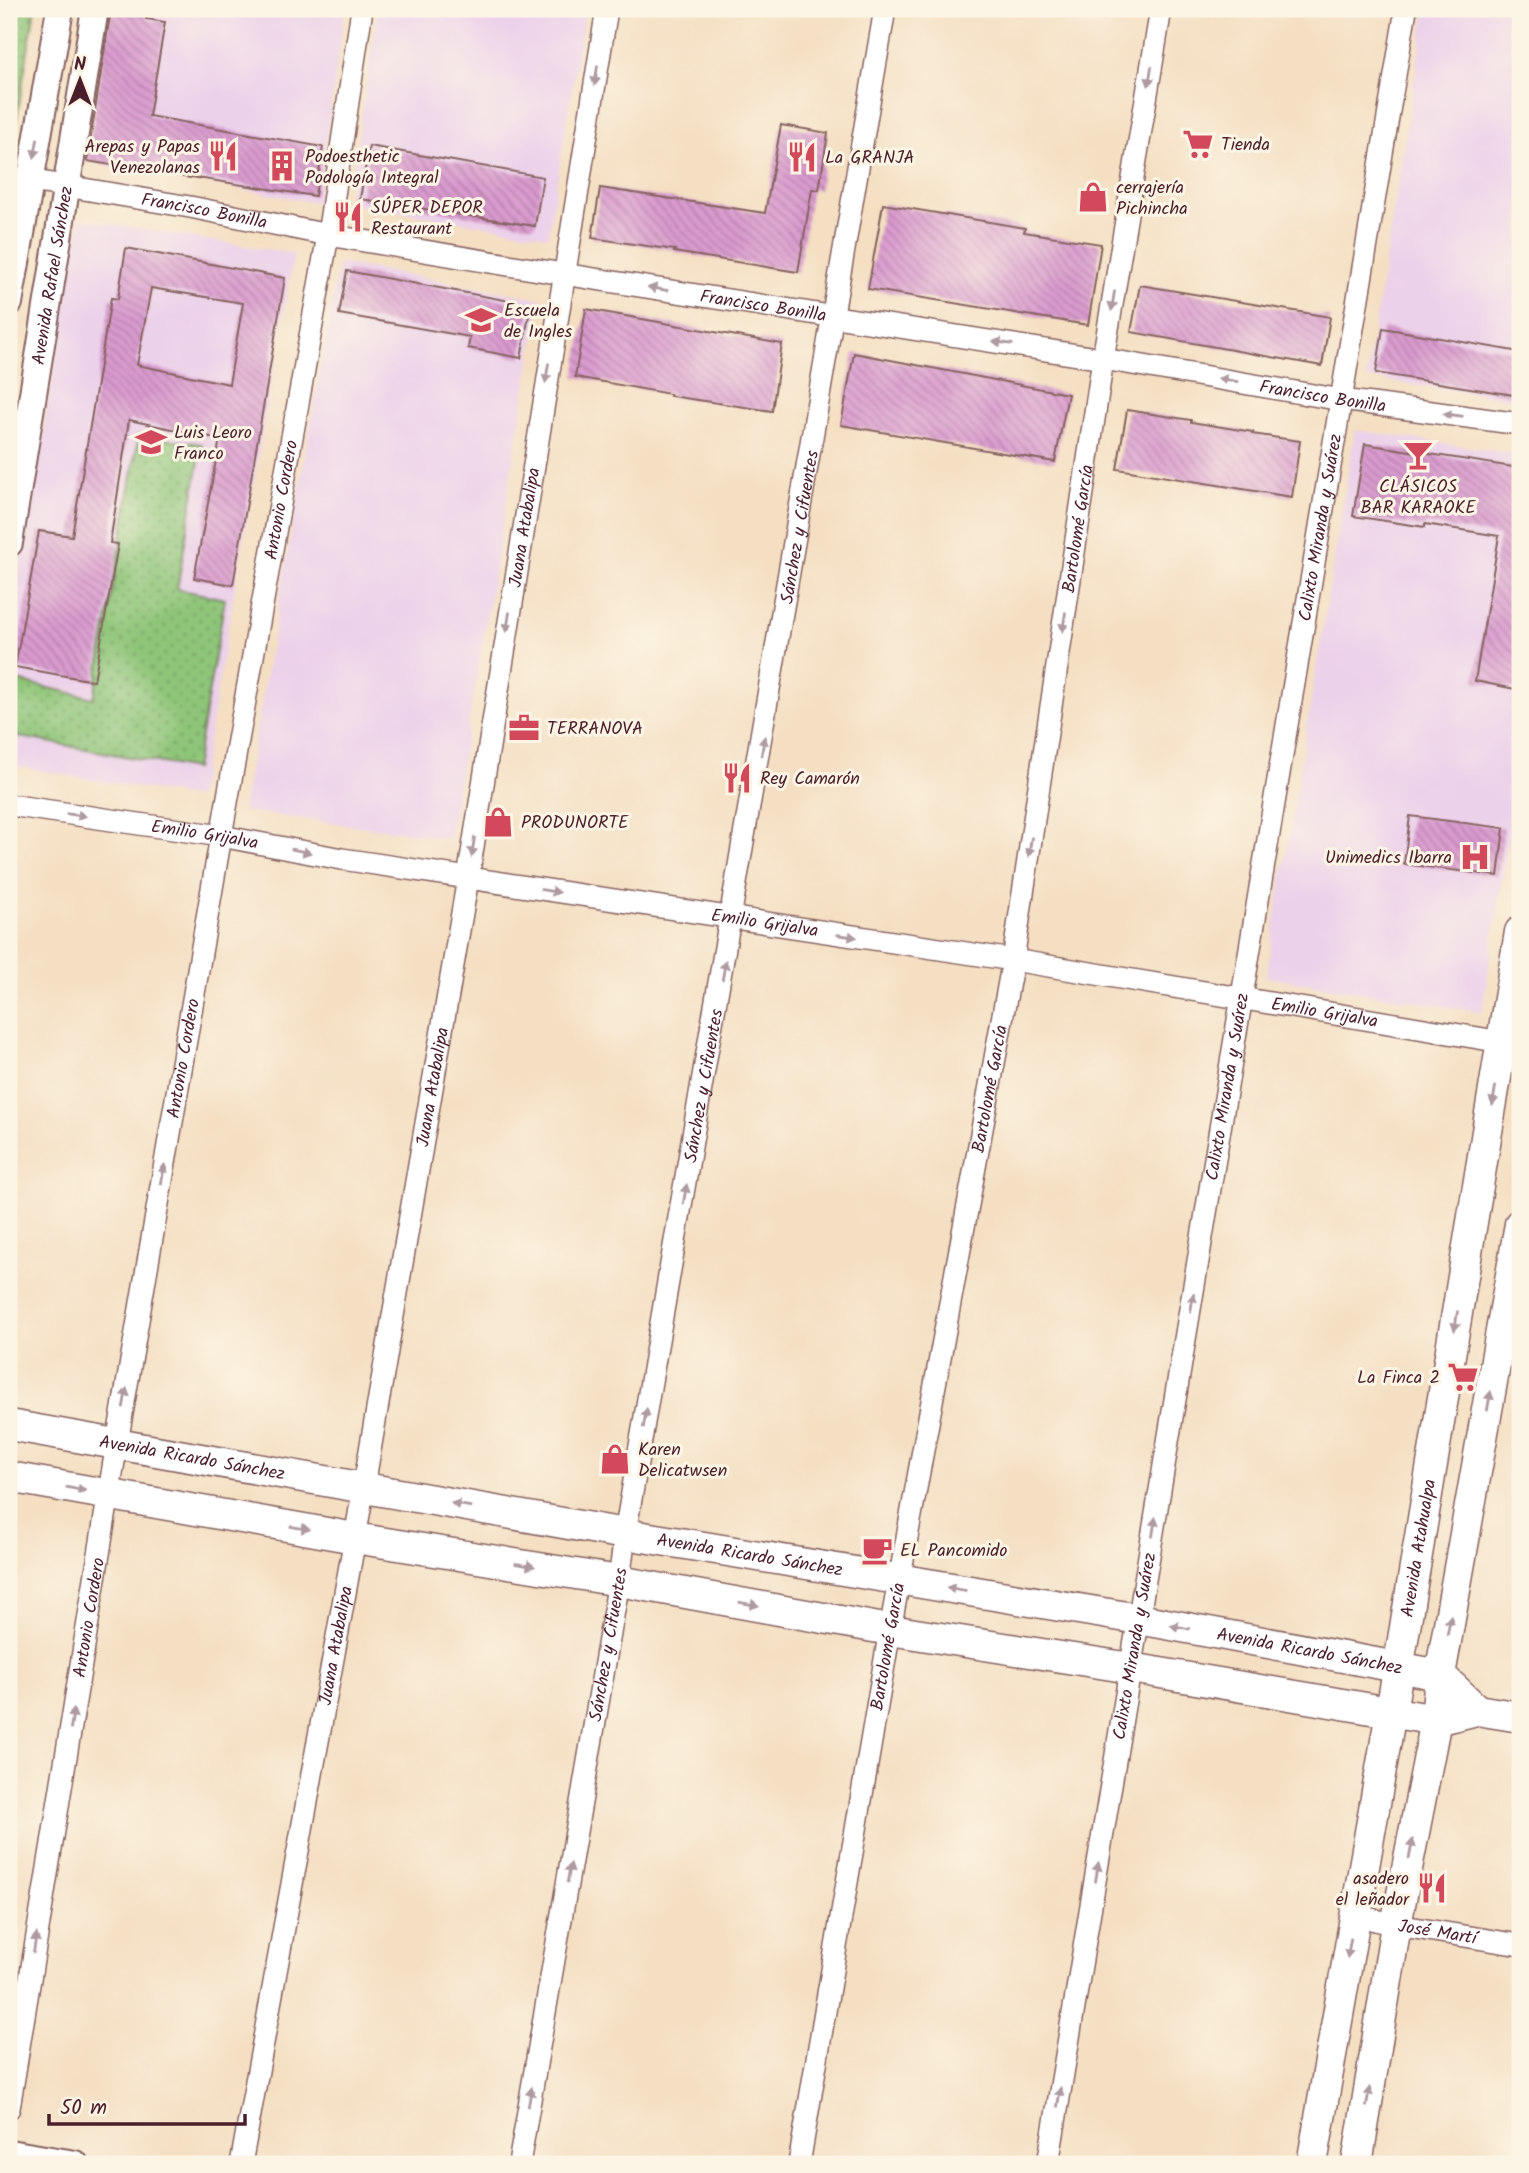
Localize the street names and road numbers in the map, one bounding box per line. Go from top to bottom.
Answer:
street label: Avenida Rafael Sánchez [25,184,82,367]
street label: Francisco Bonilla [139,186,270,238]
street label: Francisco Bonilla [698,283,828,331]
street label: Francisco Bonilla [1257,373,1388,422]
street label: Calixto Miranda y Suárez [1292,432,1351,624]
street label: Antonio Cordero [257,438,307,562]
street label: Sánchez y Cifuentes [774,448,828,606]
street label: Bartolomé García [1055,463,1103,595]
street label: Juana Atabalipa [502,466,549,590]
street label: Emilio Grijalva [149,813,261,859]
street label: Emilio Grijalva [709,902,820,947]
street label: Calixto Miranda y Suárez [1199,991,1258,1183]
street label: Emilio Grijalva [1269,991,1380,1037]
street label: Antonio Cordero [160,996,209,1121]
street label: Sánchez y Cifuentes [677,1007,732,1165]
street label: Bartolomé García [965,1023,1017,1155]
street label: Juana Atabalipa [409,1025,458,1149]
street label: Avenida Ricardo Sánchez [97,1428,287,1490]
street label: Avenida Atahualpa [1394,1477,1445,1620]
street label: Avenida Ricardo Sánchez [654,1526,845,1586]
street label: Calixto Miranda y Suárez [1106,1550,1165,1742]
street label: Antonio Cordero [66,1556,114,1680]
street label: Sánchez y Cifuentes [582,1566,637,1724]
street label: Bartolomé García [864,1581,914,1713]
street label: Juana Atabalipa [312,1584,362,1708]
street label: Avenida Ricardo Sánchez [1214,1621,1405,1684]
street label: José Martí [1396,1913,1481,1954]

